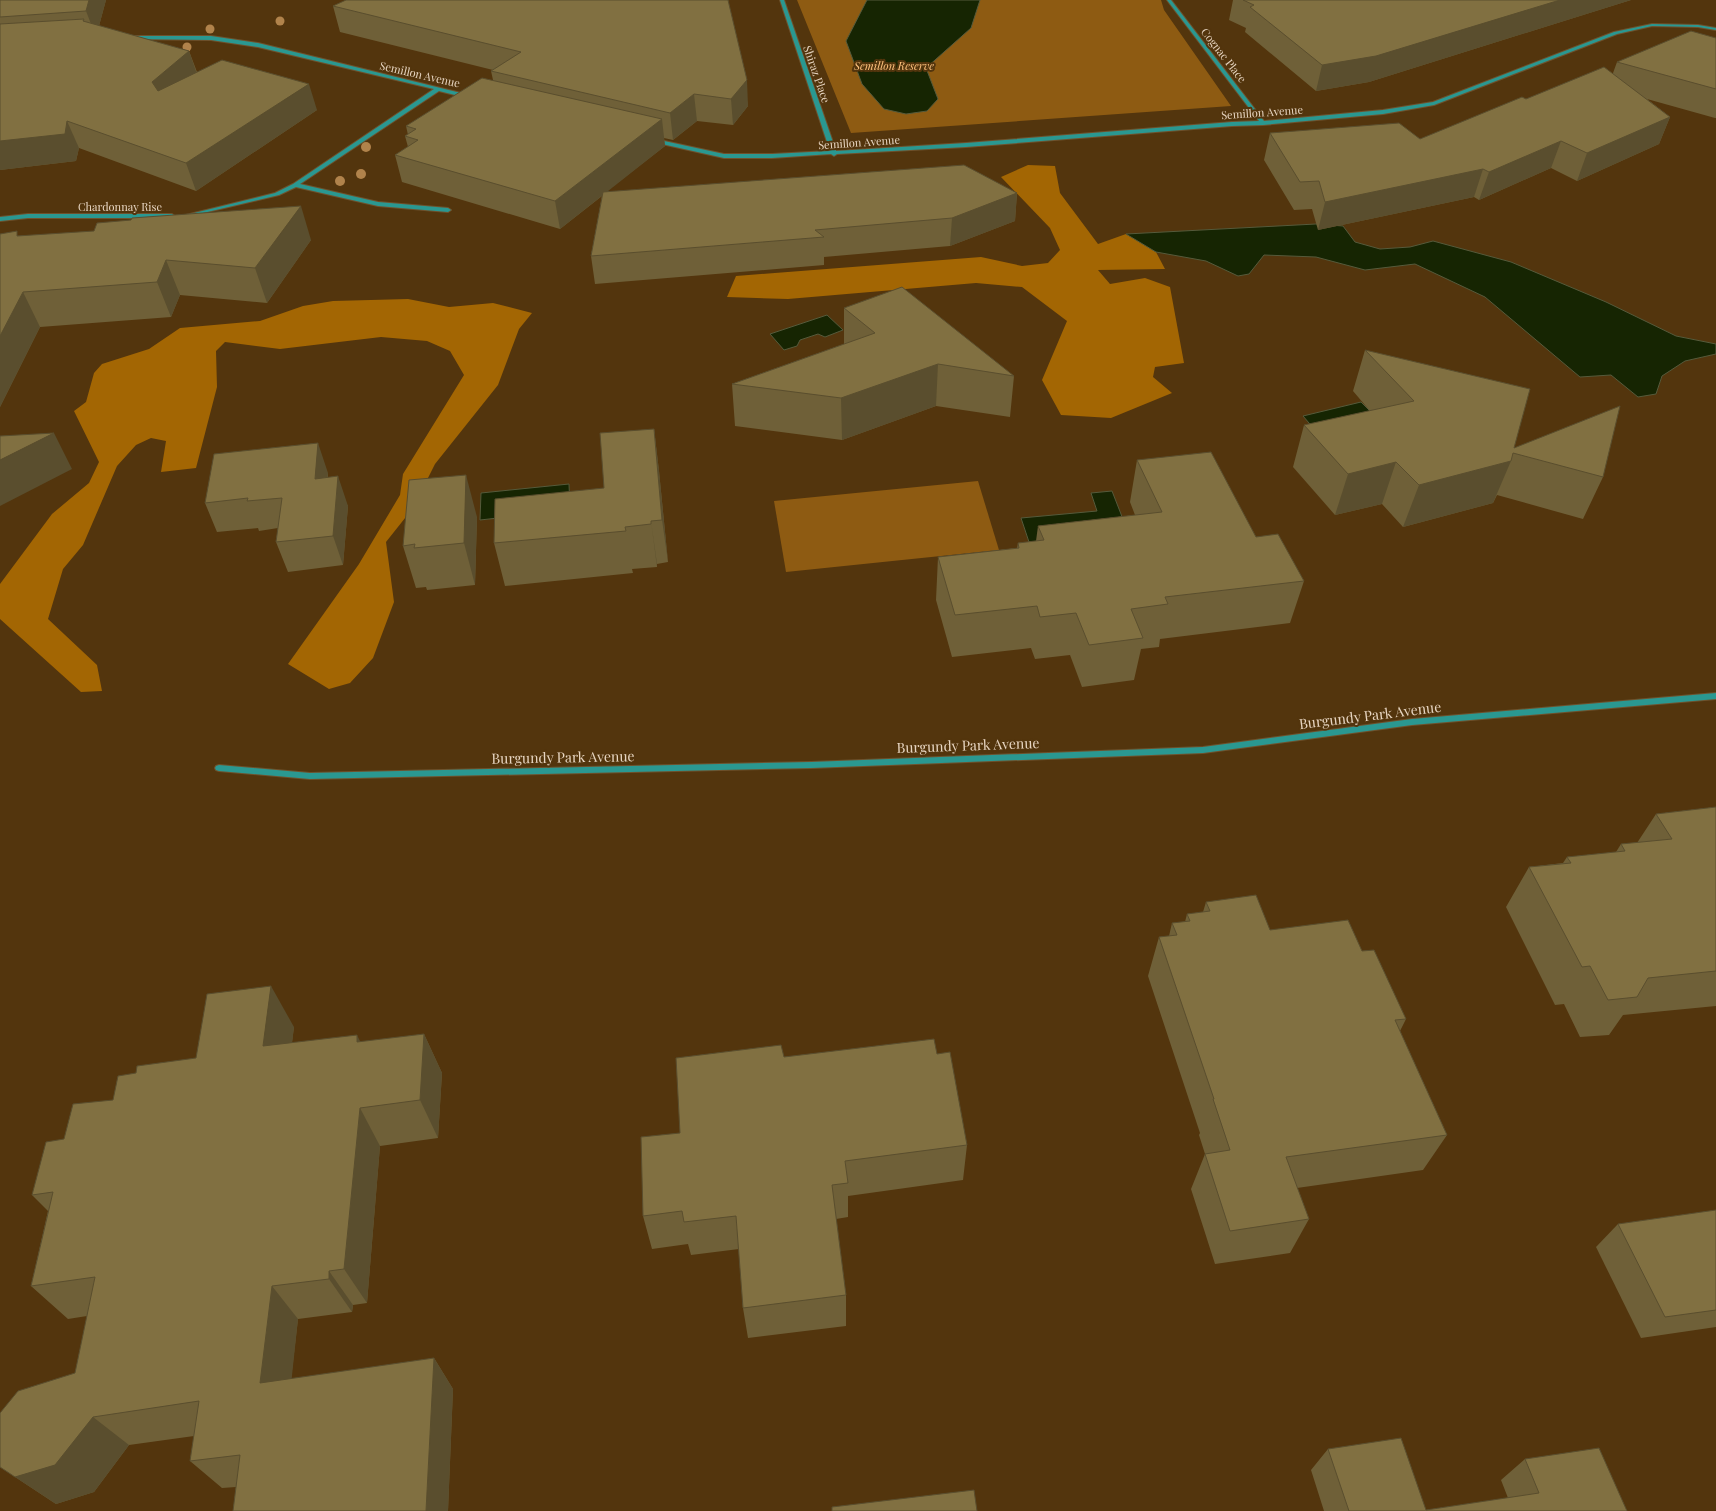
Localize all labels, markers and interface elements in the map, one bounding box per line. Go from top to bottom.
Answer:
street label: Cognac Place [1198,25,1250,86]
street label: Shiraz Place [800,43,834,105]
street label: Semillon Avenue [378,57,462,91]
park label: Semillon Reserve [853,58,934,73]
street label: Semillon Avenue [1221,102,1304,122]
street label: Semillon Avenue [818,132,901,152]
street label: Chardonnay Rise [78,199,162,214]
street label: Burgundy Park Avenue [1298,697,1442,733]
street label: Burgundy Park Avenue [896,733,1040,757]
street label: Burgundy Park Avenue [491,746,635,768]

